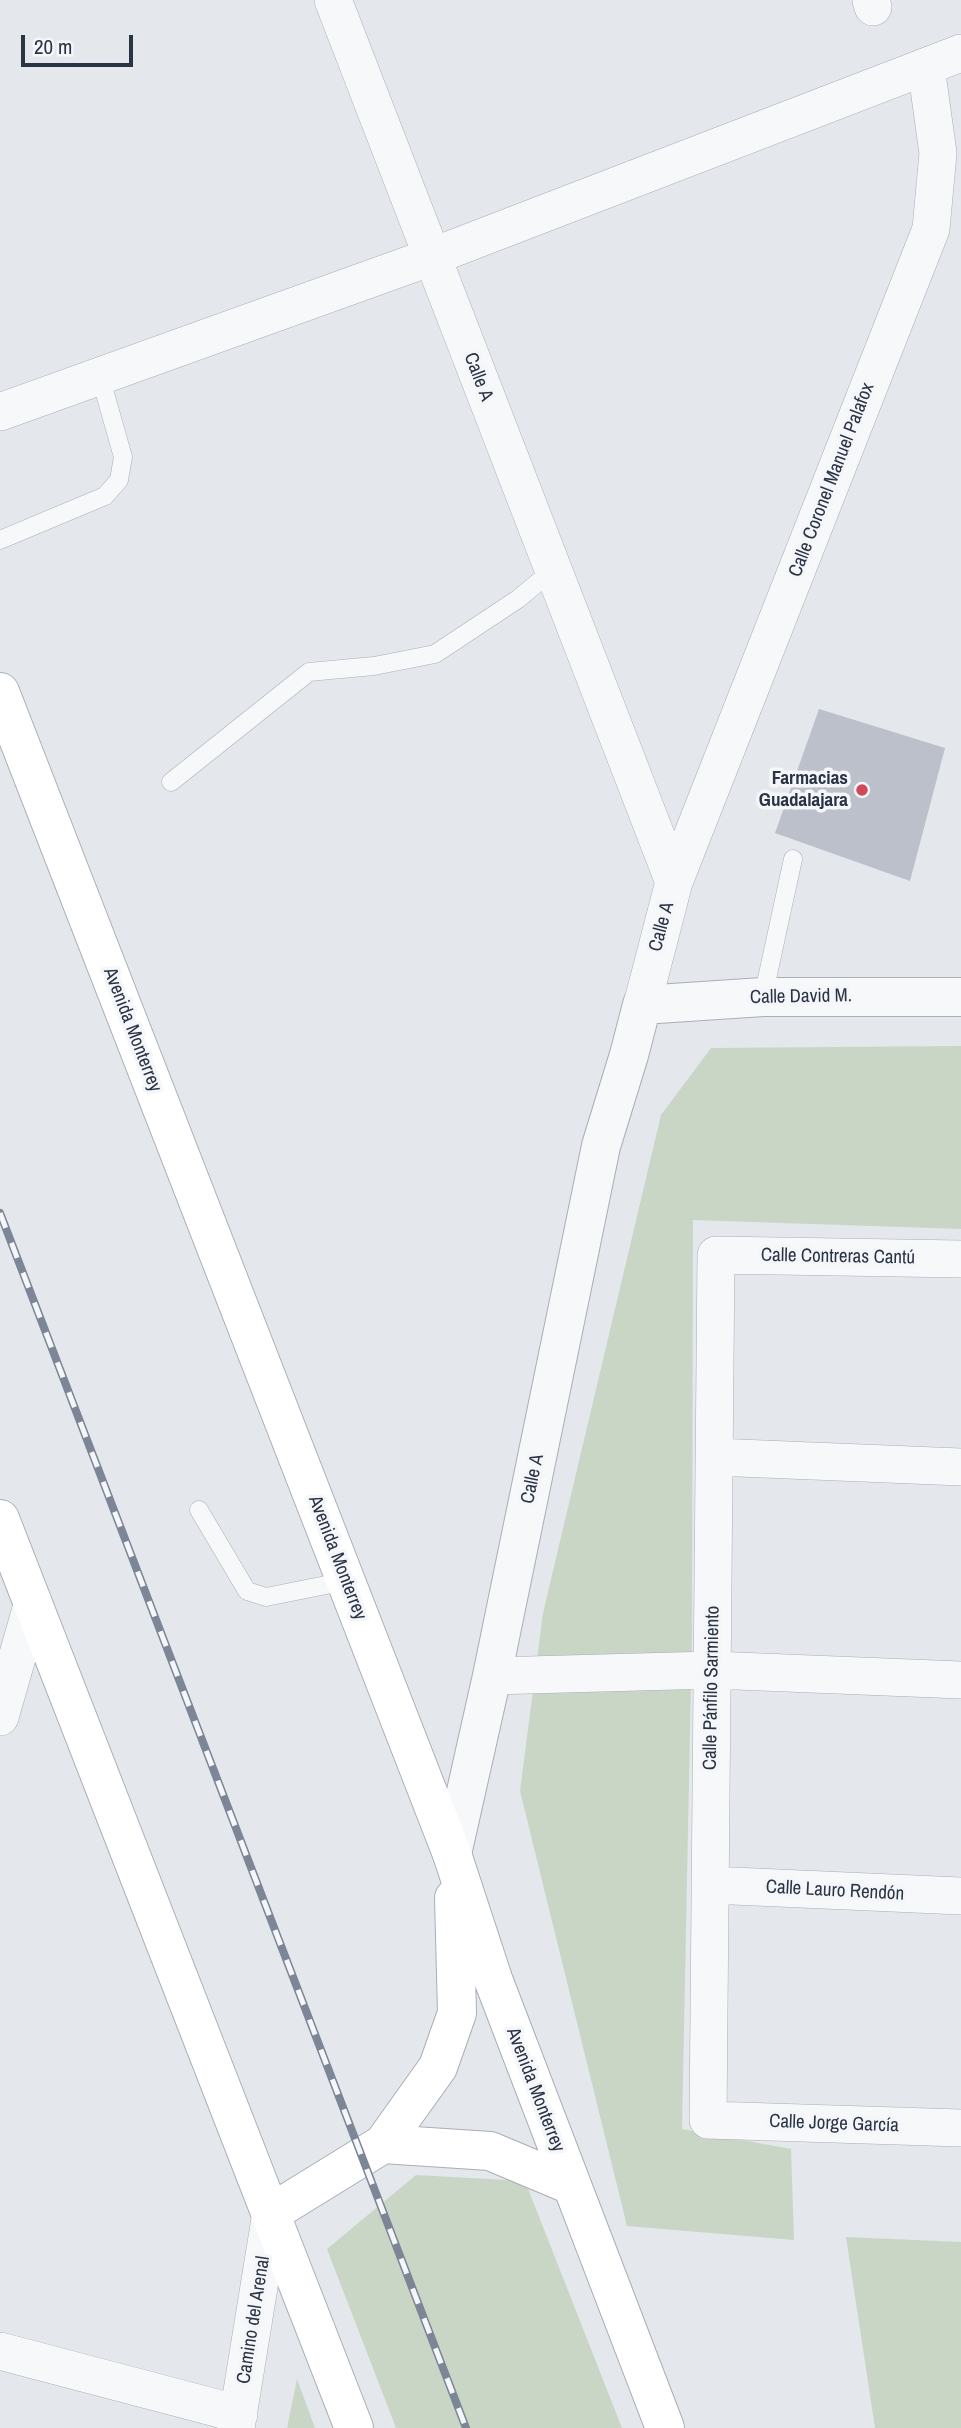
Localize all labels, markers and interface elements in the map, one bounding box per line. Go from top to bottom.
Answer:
scale bar [24,21,136,65]
text: 20 m [34,32,72,61]
street label: Calle A [458,349,498,405]
street label: Calle Coronel Manuel Palafox [784,380,880,580]
place label: Farmacias Guadalajara [759,768,848,812]
marker: Farmacias Guadalajara [854,782,870,798]
street label: Calle A [644,900,680,954]
street label: Avenida Monterrey [98,965,166,1095]
street label: Calle David M. [750,985,852,1009]
street label: Calle Contreras Cantú [761,1244,915,1270]
street label: Calle A [517,1452,549,1506]
street label: Avenida Monterrey [303,1493,371,1623]
street label: Calle Pánfilo Sarmiento [699,1606,725,1770]
street label: Calle Lauro Rendón [765,1876,905,1906]
street label: Avenida Monterrey [501,2025,569,2155]
street label: Calle Jorge García [769,2110,899,2138]
street label: Camino del Arenal [233,2254,275,2386]

